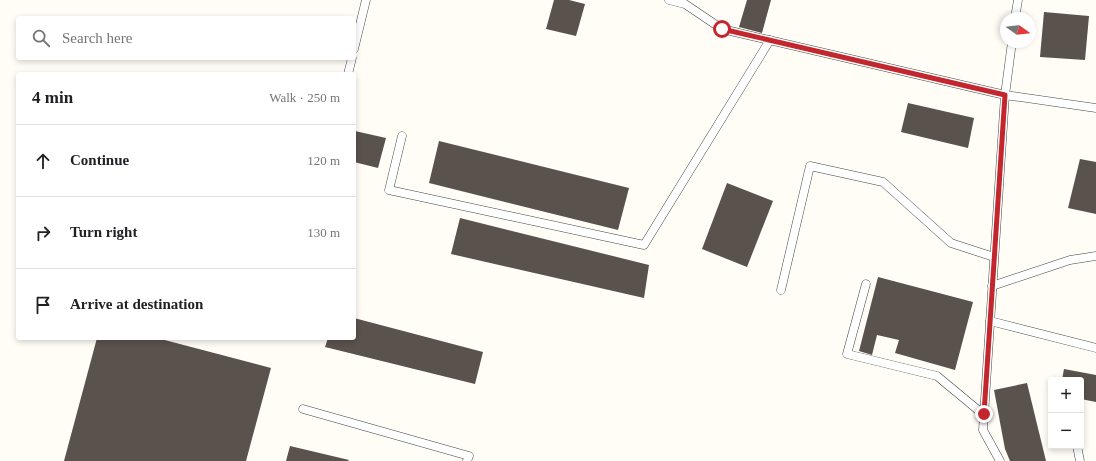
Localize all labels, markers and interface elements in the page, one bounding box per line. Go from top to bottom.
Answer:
north arrow [1000,12,1036,48]
search box [16,16,356,60]
route start [713,20,731,38]
icon: search [30,27,52,49]
text: Search here [62,30,132,46]
text: 4 min [32,88,73,107]
text: Walk · 250 m [269,90,340,105]
icon: ahead [32,150,54,172]
text: Continue [70,152,129,168]
text: 120 m [307,153,340,168]
icon: right [32,222,54,244]
text: Turn right [70,224,137,240]
text: 130 m [307,225,340,240]
icon: arrive [32,294,54,316]
text: Arrive at destination [70,296,203,312]
map controls [1048,377,1084,449]
button: + [1048,377,1084,413]
route end [975,405,993,423]
button: − [1048,413,1084,449]

